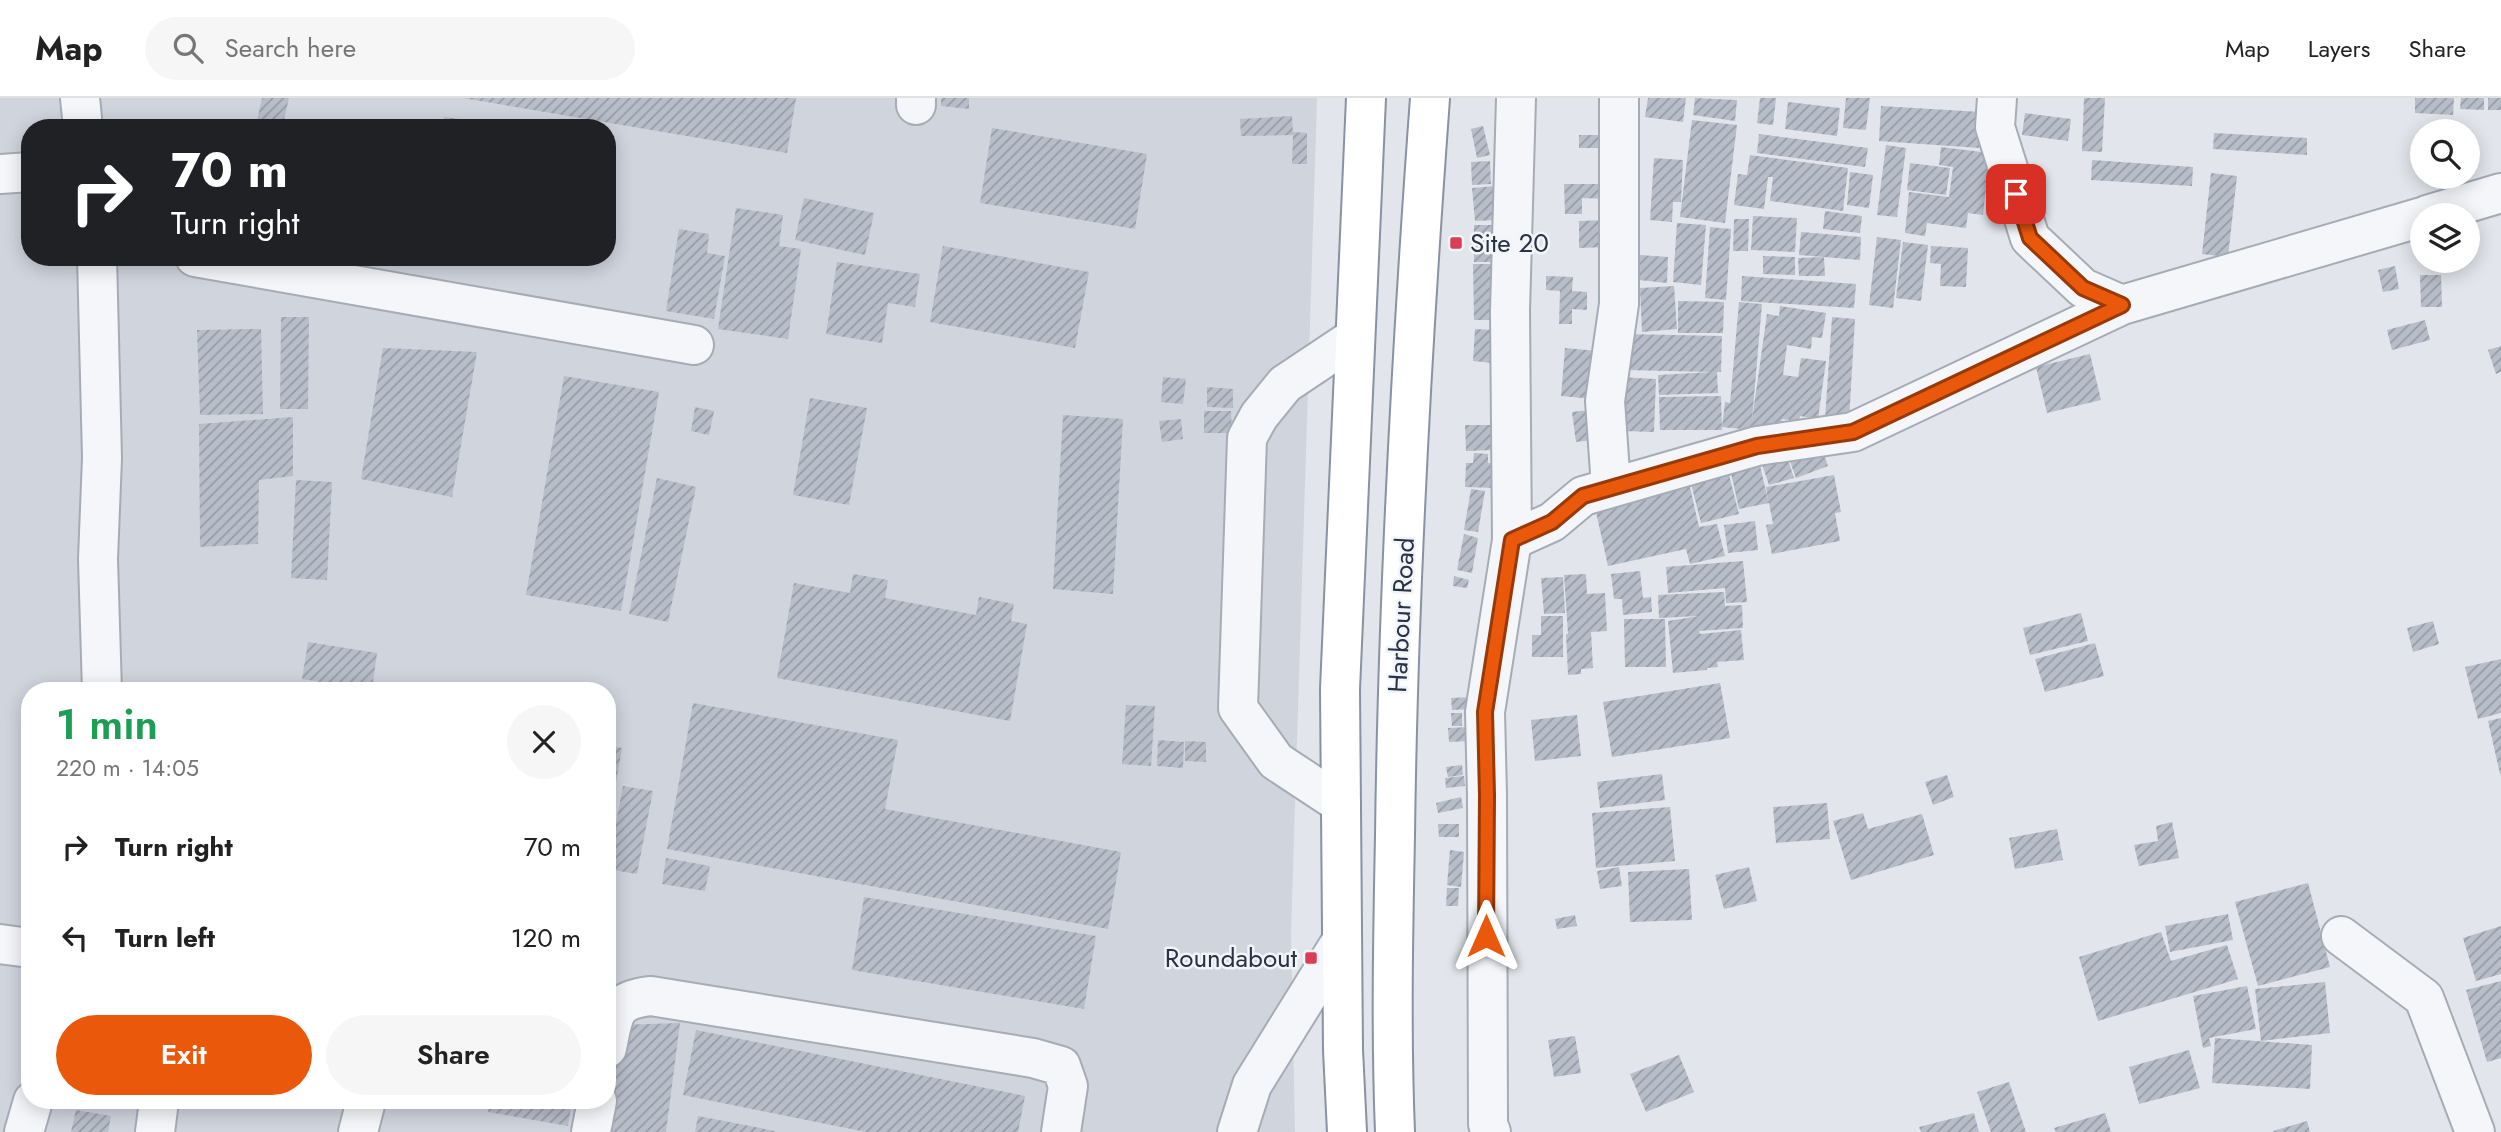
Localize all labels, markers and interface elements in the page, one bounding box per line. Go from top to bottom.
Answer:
search box [145,17,635,80]
text: Map [35,25,103,72]
icon: search [169,29,207,67]
text: Search here [225,29,356,67]
text: Map [2225,31,2270,66]
text: Layers [2308,31,2370,66]
text: Share [2408,31,2466,66]
map controls [2410,119,2480,273]
button: search [2410,119,2480,189]
text: 70 m [171,135,288,205]
icon: right [56,147,147,238]
pin [1986,164,2046,224]
icon: arrive [1997,175,2035,213]
text: Turn right [171,200,300,246]
button: layers [2410,203,2480,273]
place label: Site 20 [1470,224,1549,262]
marker: Site 20 [1448,235,1464,251]
street label: Harbour Road [1378,536,1424,694]
text: 1 min [56,694,158,755]
button: close [507,705,581,779]
text: 220 m · 14:05 [56,751,199,785]
icon: right [56,828,94,866]
text: Turn right [115,828,233,866]
text: 70 m [524,828,581,866]
position arrow [1449,899,1523,973]
icon: left [56,919,94,957]
text: Turn left [115,919,215,957]
text: 120 m [511,919,581,957]
place label: Roundabout [1165,939,1298,977]
marker: Roundabout [1303,950,1319,966]
button: Exit [56,1015,312,1095]
button: Share [326,1015,581,1095]

